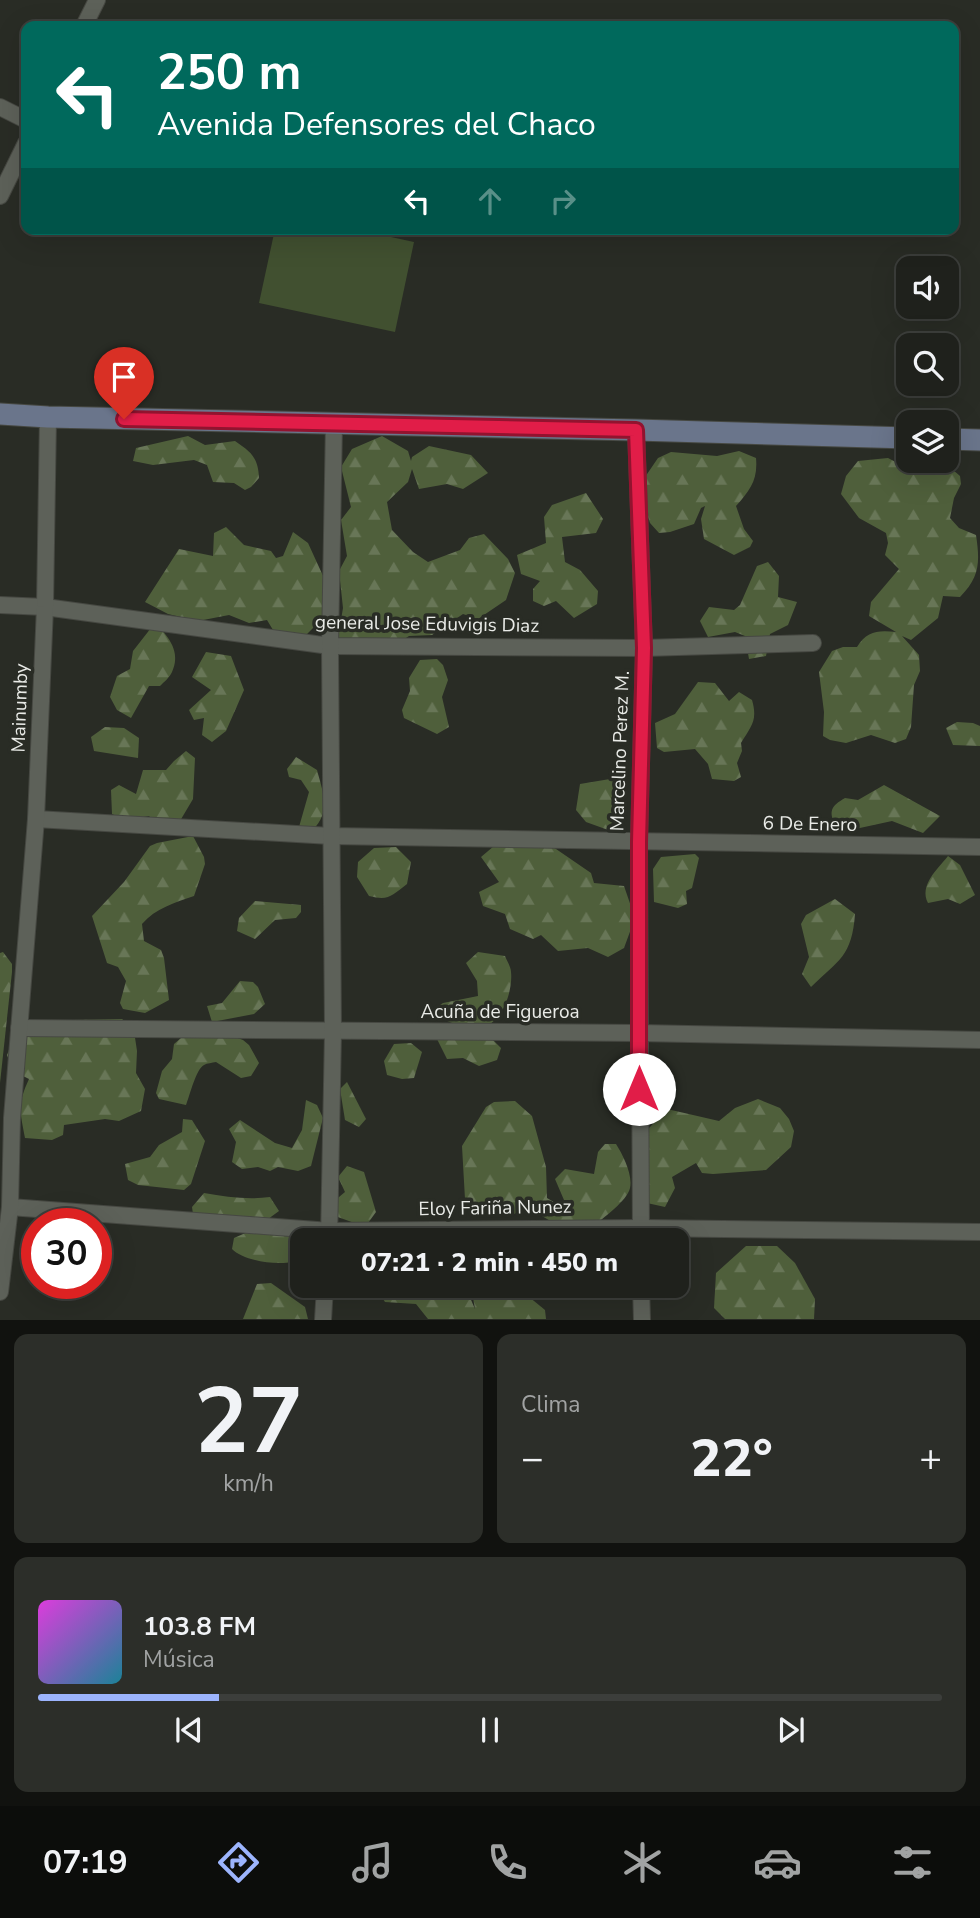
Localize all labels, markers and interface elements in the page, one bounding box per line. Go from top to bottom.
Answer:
text: 250 m [157,39,301,106]
icon: left [42,49,133,140]
text: Avenida Defensores del Chaco [157,103,596,146]
icon: left [398,182,436,220]
icon: ahead [471,182,509,220]
icon: right [544,182,582,220]
map controls [896,256,959,473]
button: sound [896,256,959,319]
button: search [896,333,959,396]
pin [94,347,154,419]
icon: arrive [105,358,143,396]
button: layers [896,410,959,473]
street label: general Jose Eduvigis Diaz [315,609,539,639]
street label: Mainumby [5,663,35,753]
street label: Marcelino Perez M. [604,670,636,832]
street label: 6 De Enero [762,810,858,838]
street label: Acuña de Figueroa [420,999,580,1025]
position arrow [602,1052,676,1126]
street label: Eloy Fariña Nunez [418,1194,572,1222]
speed limit sign: 30 [21,1208,112,1299]
text: 07:21 · 2 min · 450 m [361,1245,618,1280]
text: 27 [194,1360,303,1484]
text: Clima [521,1389,581,1420]
text: 22° [690,1423,773,1494]
text: − [521,1433,544,1484]
text: + [919,1433,942,1484]
text: km/h [223,1468,274,1499]
text: 103.8 FM [143,1609,256,1644]
text: Música [143,1644,215,1675]
icon: previous [170,1711,208,1749]
icon: pause [471,1711,509,1749]
icon: next [772,1711,810,1749]
icon: directions [214,1838,263,1887]
icon: music [348,1838,397,1887]
icon: phone [483,1838,532,1887]
icon: climate [618,1838,667,1887]
icon: car [753,1838,802,1887]
icon: filters [888,1838,937,1887]
text: 07:19 [43,1841,128,1884]

